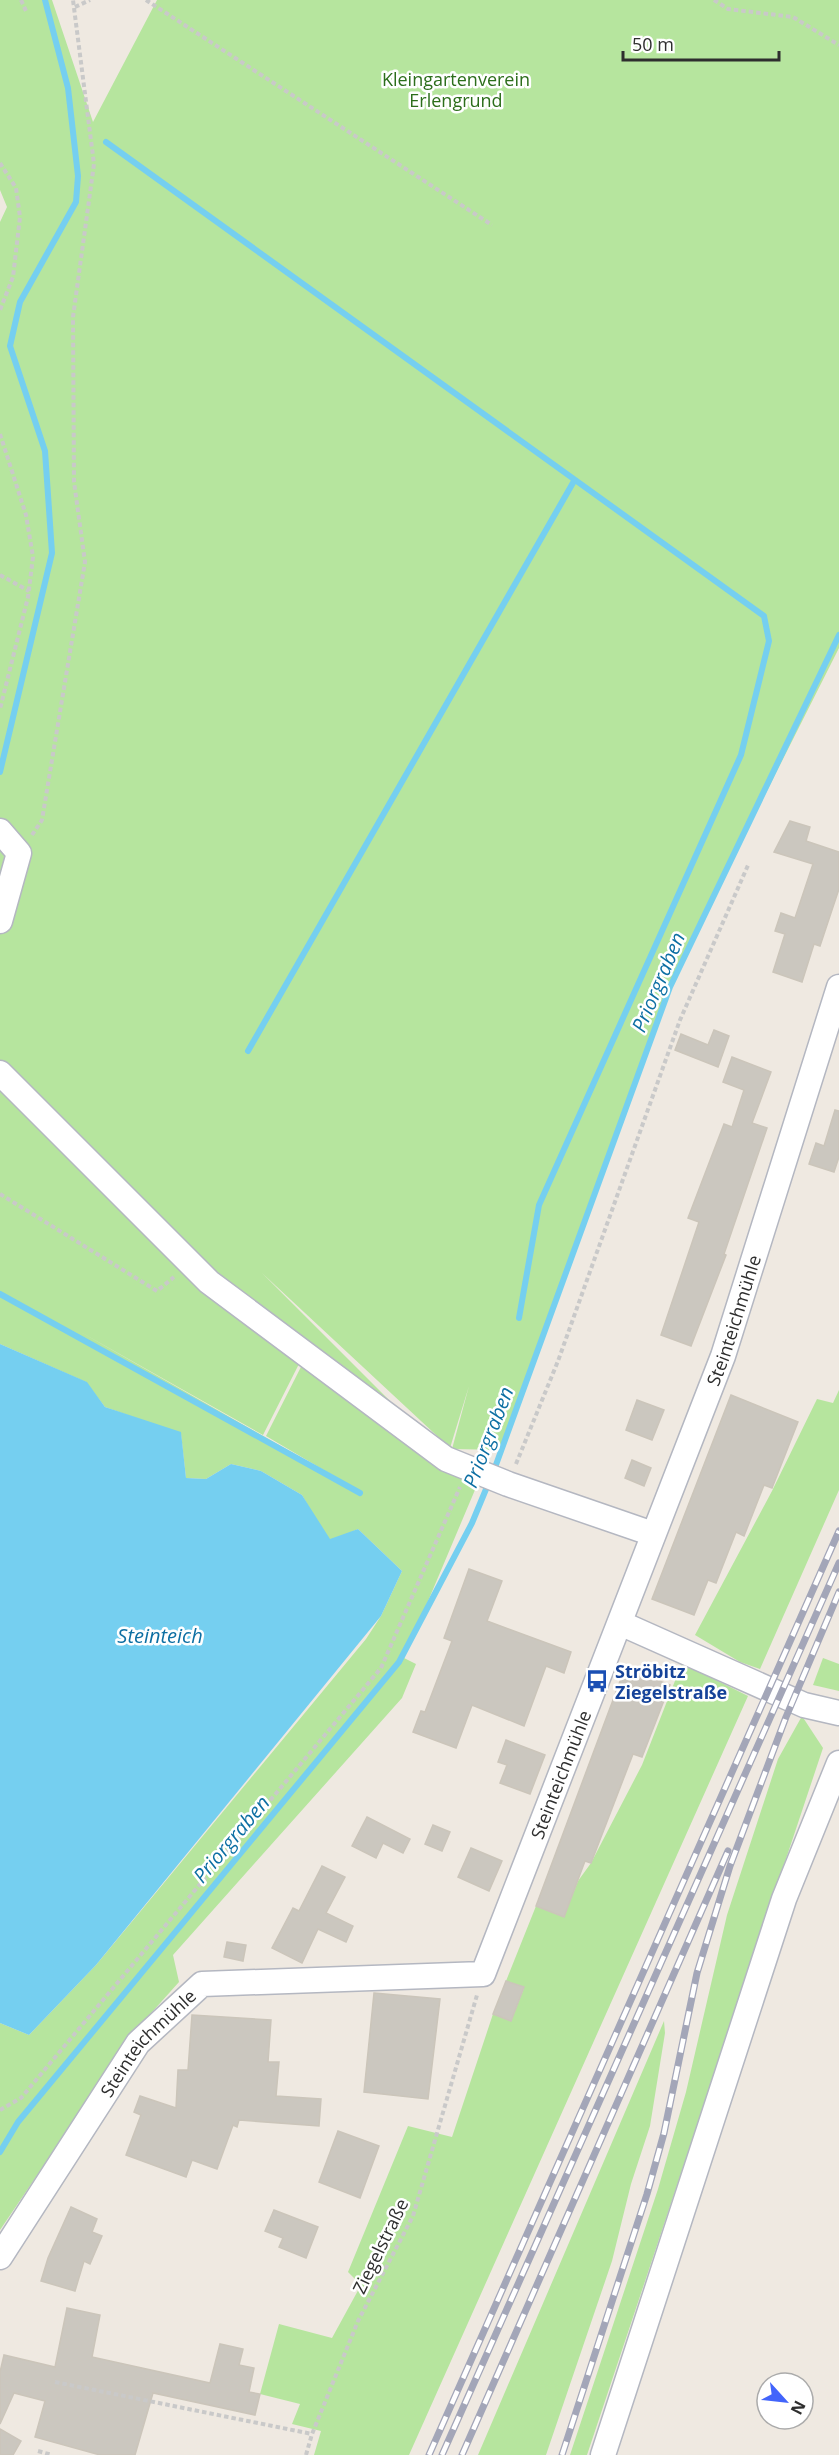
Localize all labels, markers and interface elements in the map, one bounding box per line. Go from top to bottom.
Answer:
scale bar [623,24,779,62]
text: 50 m [632,32,674,56]
park label: Kleingartenverein Erlengrund [382,67,530,112]
water label: Priorgraben [625,928,691,1036]
street label: Steinteichmühle [701,1252,766,1389]
water label: Priorgraben [456,1383,520,1491]
water label: Steinteich [117,1622,203,1649]
place label: Ströbitz Ziegelstraße [615,1659,727,1704]
bus stop icon: Ströbitz Ziegelstraße [584,1668,610,1694]
street label: Steinteichmühle [525,1707,596,1842]
water label: Priorgraben [187,1790,275,1888]
street label: Steinteichmühle [94,1984,201,2101]
street label: Ziegelstraße [347,2194,413,2298]
north arrow [755,2371,815,2431]
text: N [786,2397,811,2419]

